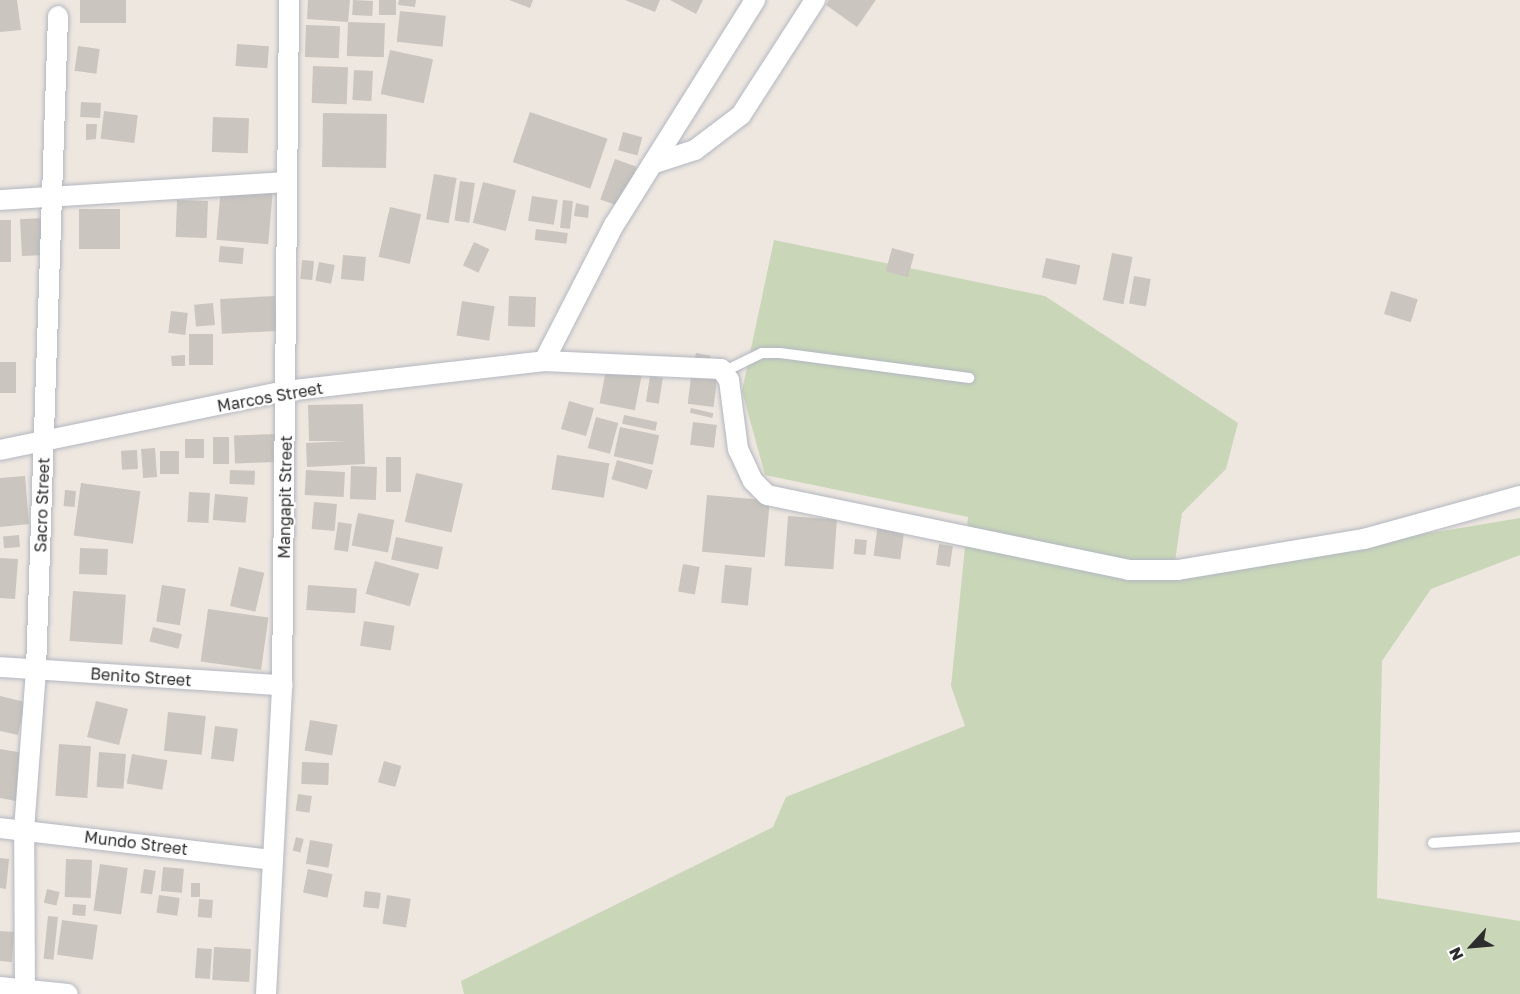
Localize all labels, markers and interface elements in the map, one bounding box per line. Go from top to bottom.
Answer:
street label: Marcos Street [216,378,324,416]
street label: Mangapit Street [274,435,296,559]
street label: Sacro Street [31,457,53,553]
street label: Benito Street [90,664,192,690]
street label: Mundo Street [83,827,189,859]
north arrow [1442,916,1502,976]
text: N [1444,944,1467,964]

